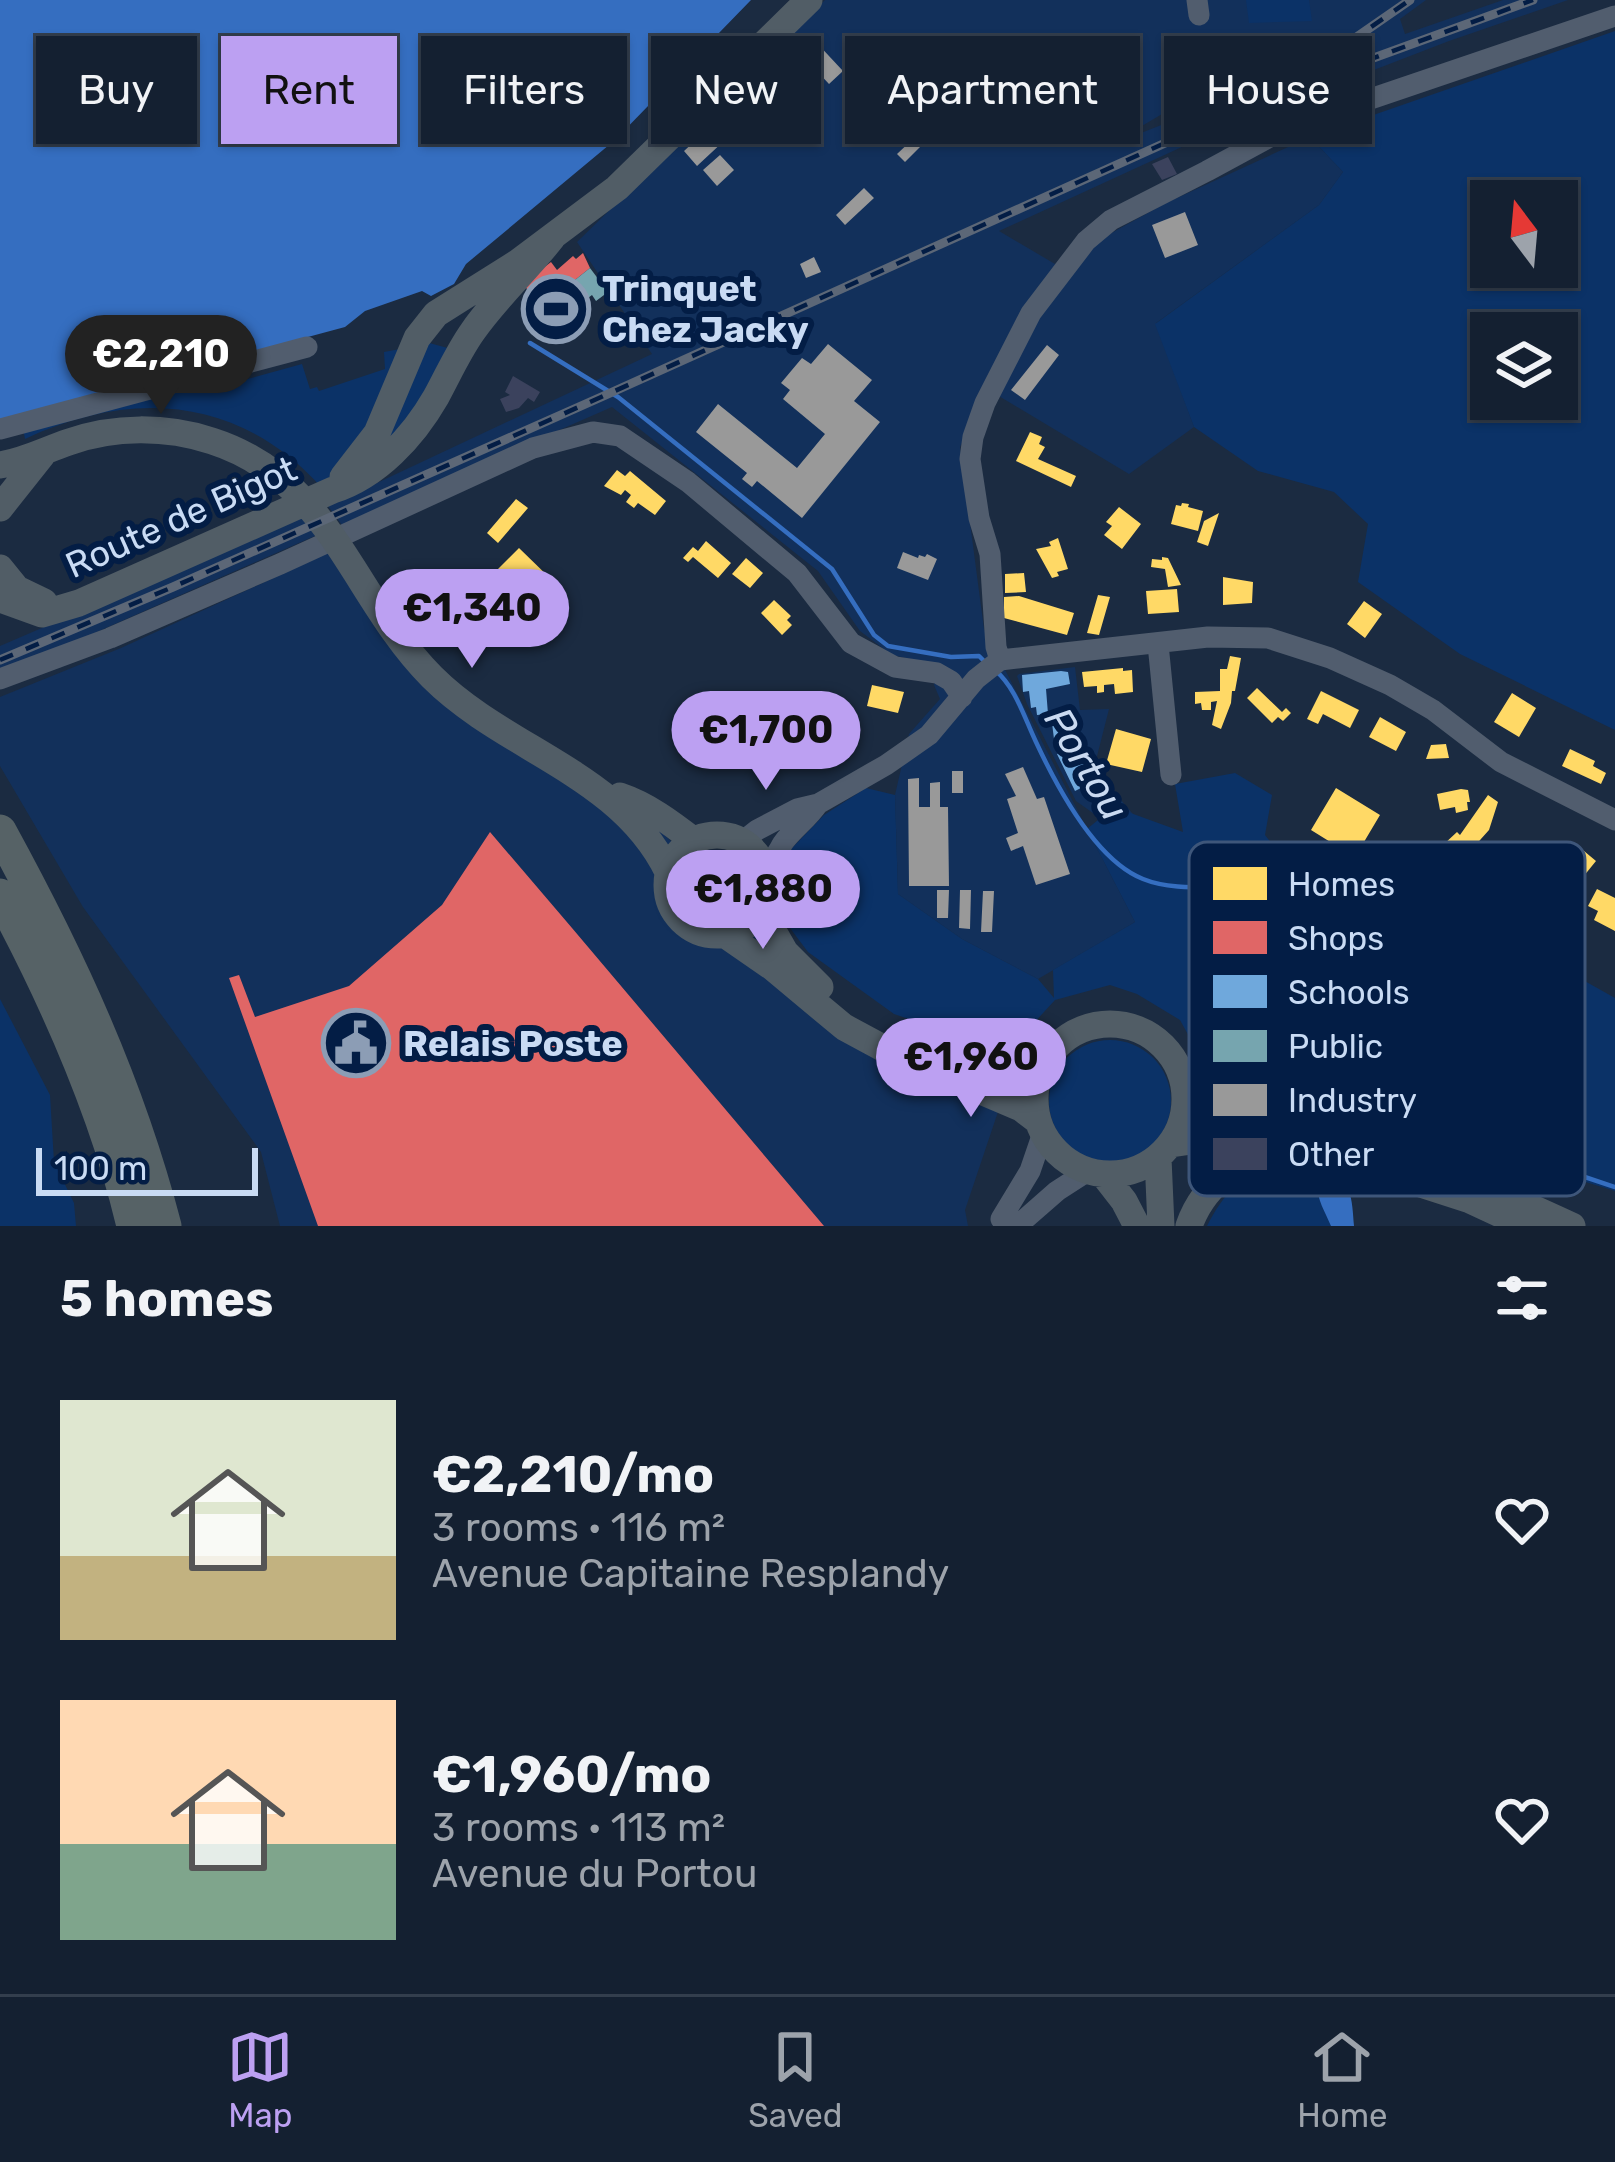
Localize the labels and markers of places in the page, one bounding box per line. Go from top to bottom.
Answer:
place label: Trinquet Chez Jacky [602,267,809,351]
sports icon: Trinquet Chez Jacky [521,274,591,344]
pin: €2,210 [63,315,259,417]
pin: €1,340 [374,569,570,671]
pin: €1,700 [668,691,864,793]
pin: €1,880 [665,850,861,952]
public building icon: Relais Poste [321,1008,391,1078]
pin: €1,960 [873,1018,1069,1120]
place label: Relais Poste [403,1022,623,1065]

